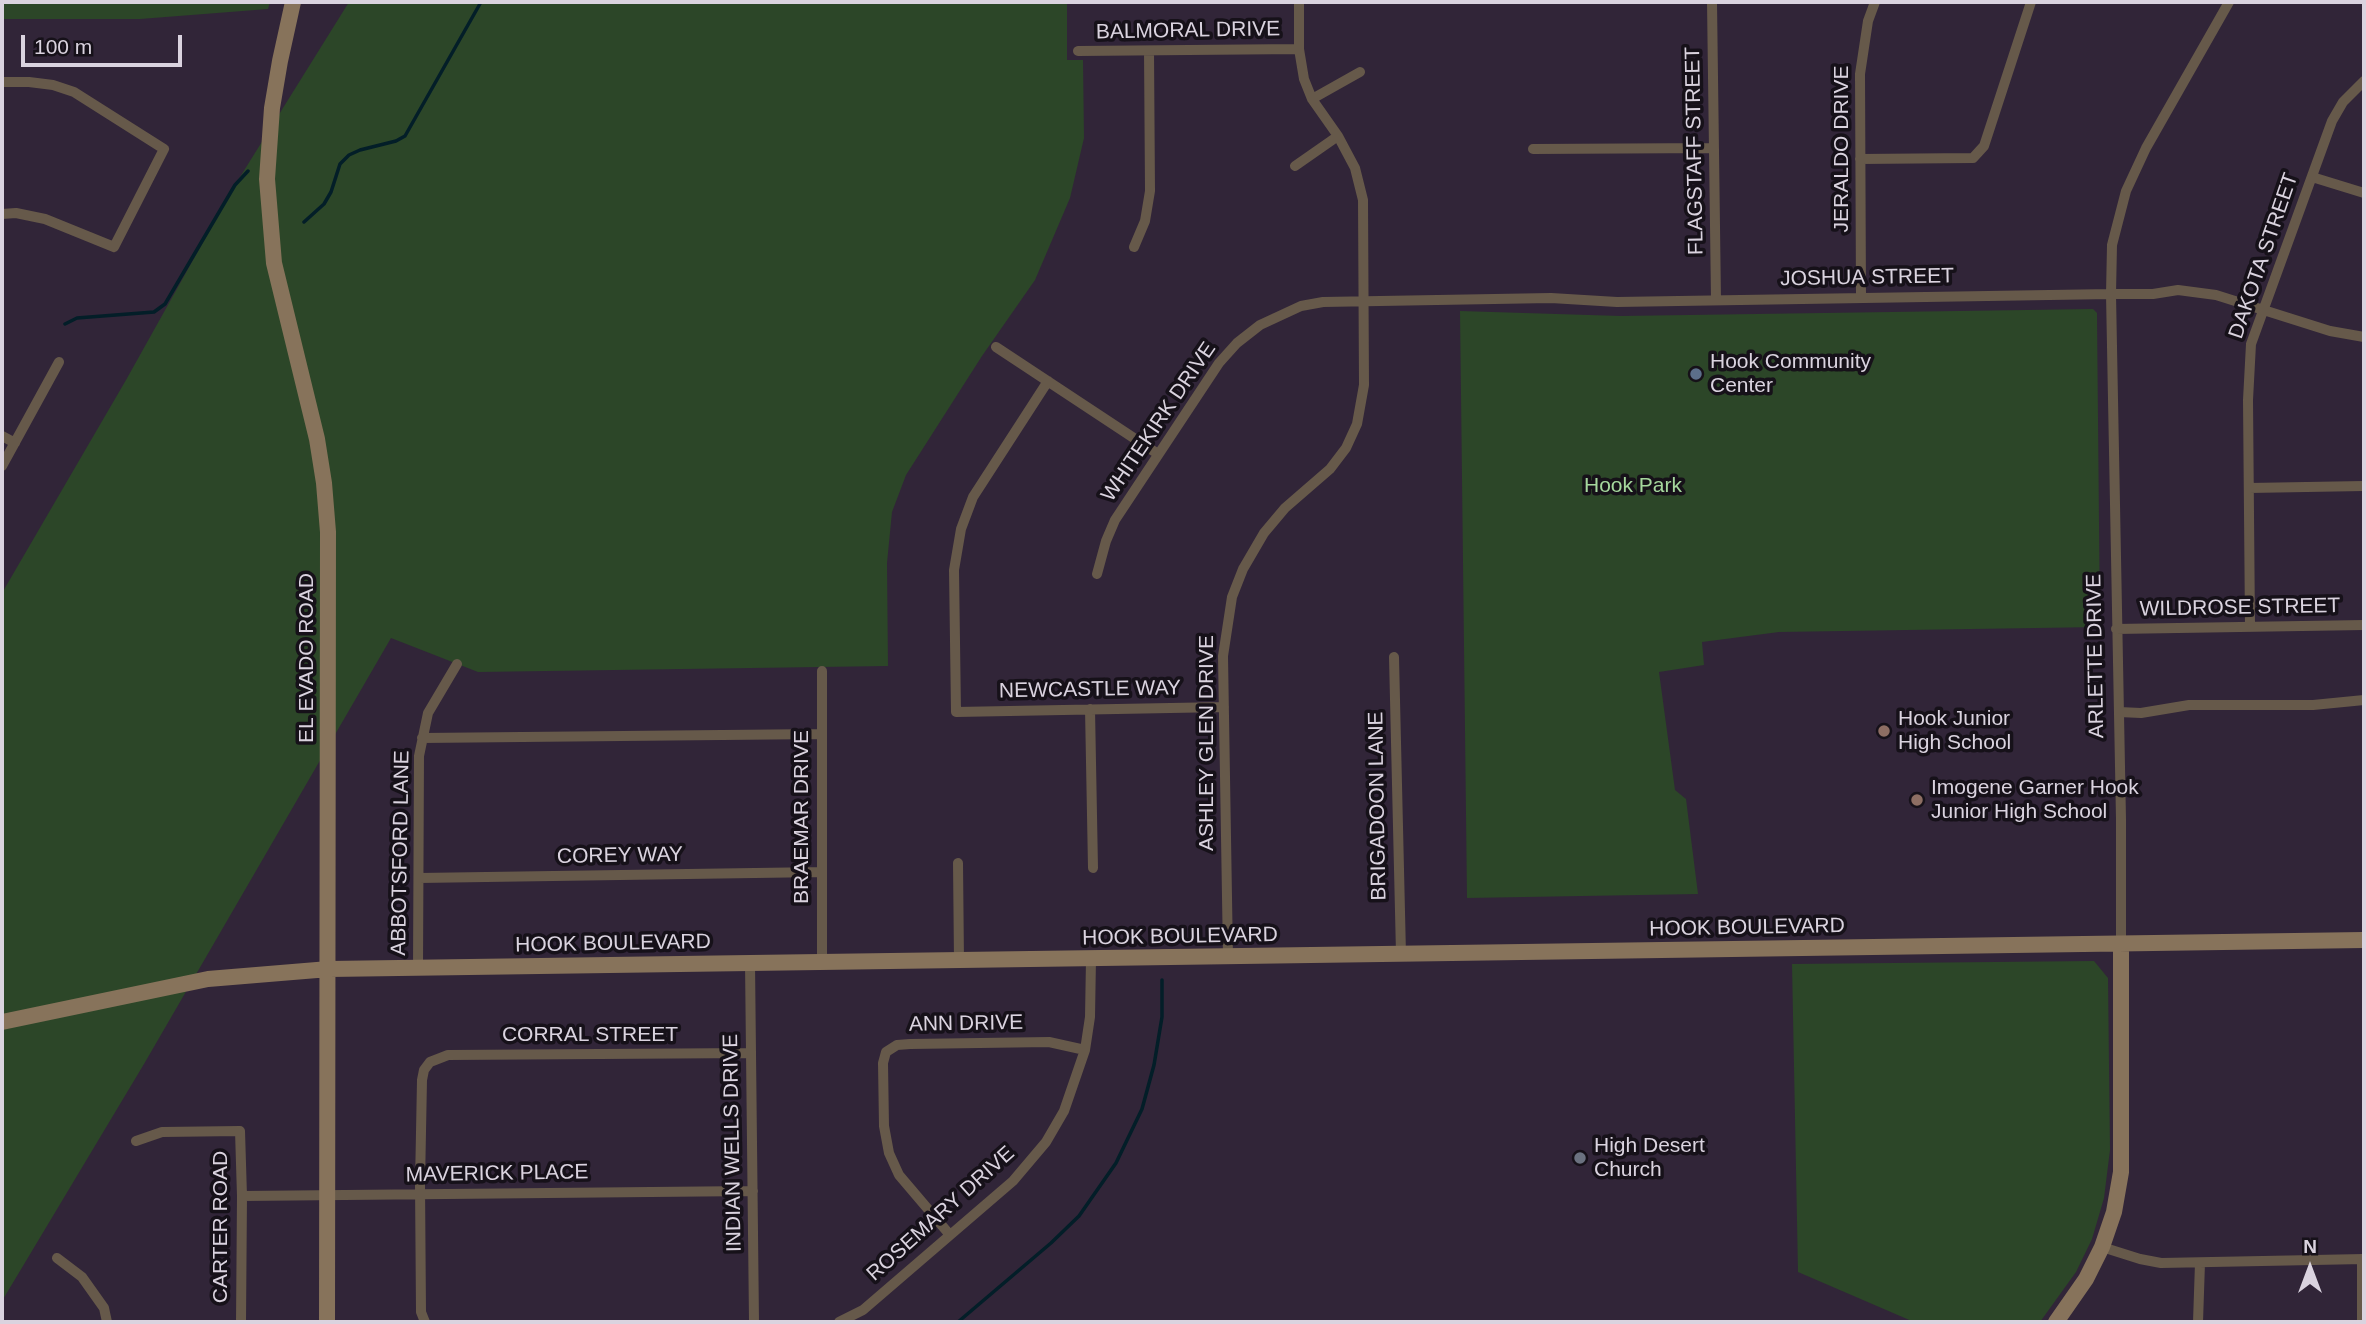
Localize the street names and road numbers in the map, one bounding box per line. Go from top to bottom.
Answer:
street label: BALMORAL DRIVE [1096,17,1280,45]
street label: FLAGSTAFF STREET [1681,47,1709,255]
street label: JERALDO DRIVE [1829,66,1855,232]
street label: DAKOTA STREET [2224,170,2304,342]
street label: JOSHUA STREET [1780,264,1954,292]
street label: WHITEKIRK DRIVE [1096,338,1222,506]
street label: EL EVADO ROAD [294,573,320,743]
street label: ARLETTE DRIVE [2082,574,2110,738]
street label: WILDROSE STREET [2139,594,2341,622]
street label: ASHLEY GLEN DRIVE [1194,635,1220,851]
street label: NEWCASTLE WAY [999,676,1181,704]
street label: BRIGADOON LANE [1364,711,1392,901]
street label: BRAEMAR DRIVE [789,730,815,904]
street label: ABBOTSFORD LANE [387,750,415,956]
street label: COREY WAY [557,842,683,870]
street label: HOOK BOULEVARD [1649,914,1845,942]
street label: HOOK BOULEVARD [1082,923,1278,951]
street label: HOOK BOULEVARD [515,930,711,958]
street label: ANN DRIVE [909,1010,1023,1038]
street label: CORRAL STREET [502,1022,678,1048]
street label: INDIAN WELLS DRIVE [718,1034,748,1252]
street label: ROSEMARY DRIVE [862,1141,1020,1287]
street label: CARTER ROAD [208,1151,234,1303]
street label: MAVERICK PLACE [405,1160,589,1188]

